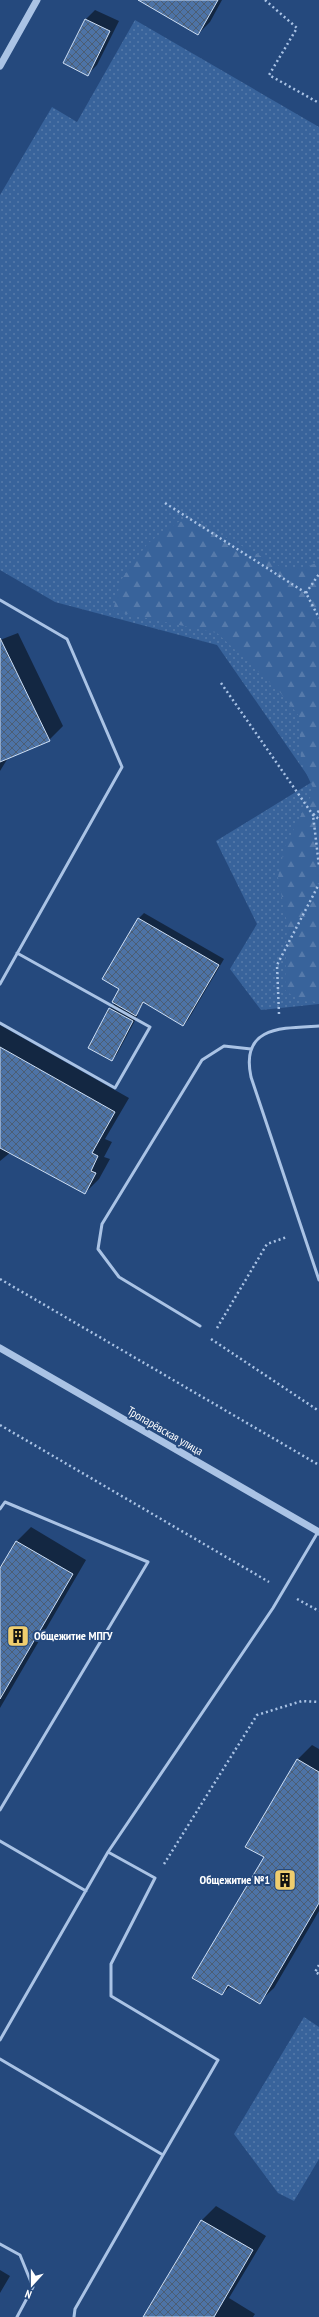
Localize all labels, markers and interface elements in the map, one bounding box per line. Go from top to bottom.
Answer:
street label: Тропарёвская улица [125,1403,206,1458]
building icon: Общежитие МПГУ [5,1623,31,1649]
place label: Общежитие МПГУ [34,1628,113,1643]
building icon: Общежитие №1 [272,1867,298,1893]
place label: Общежитие №1 [200,1872,270,1887]
north arrow [12,2265,52,2305]
text: N [23,2287,34,2302]

